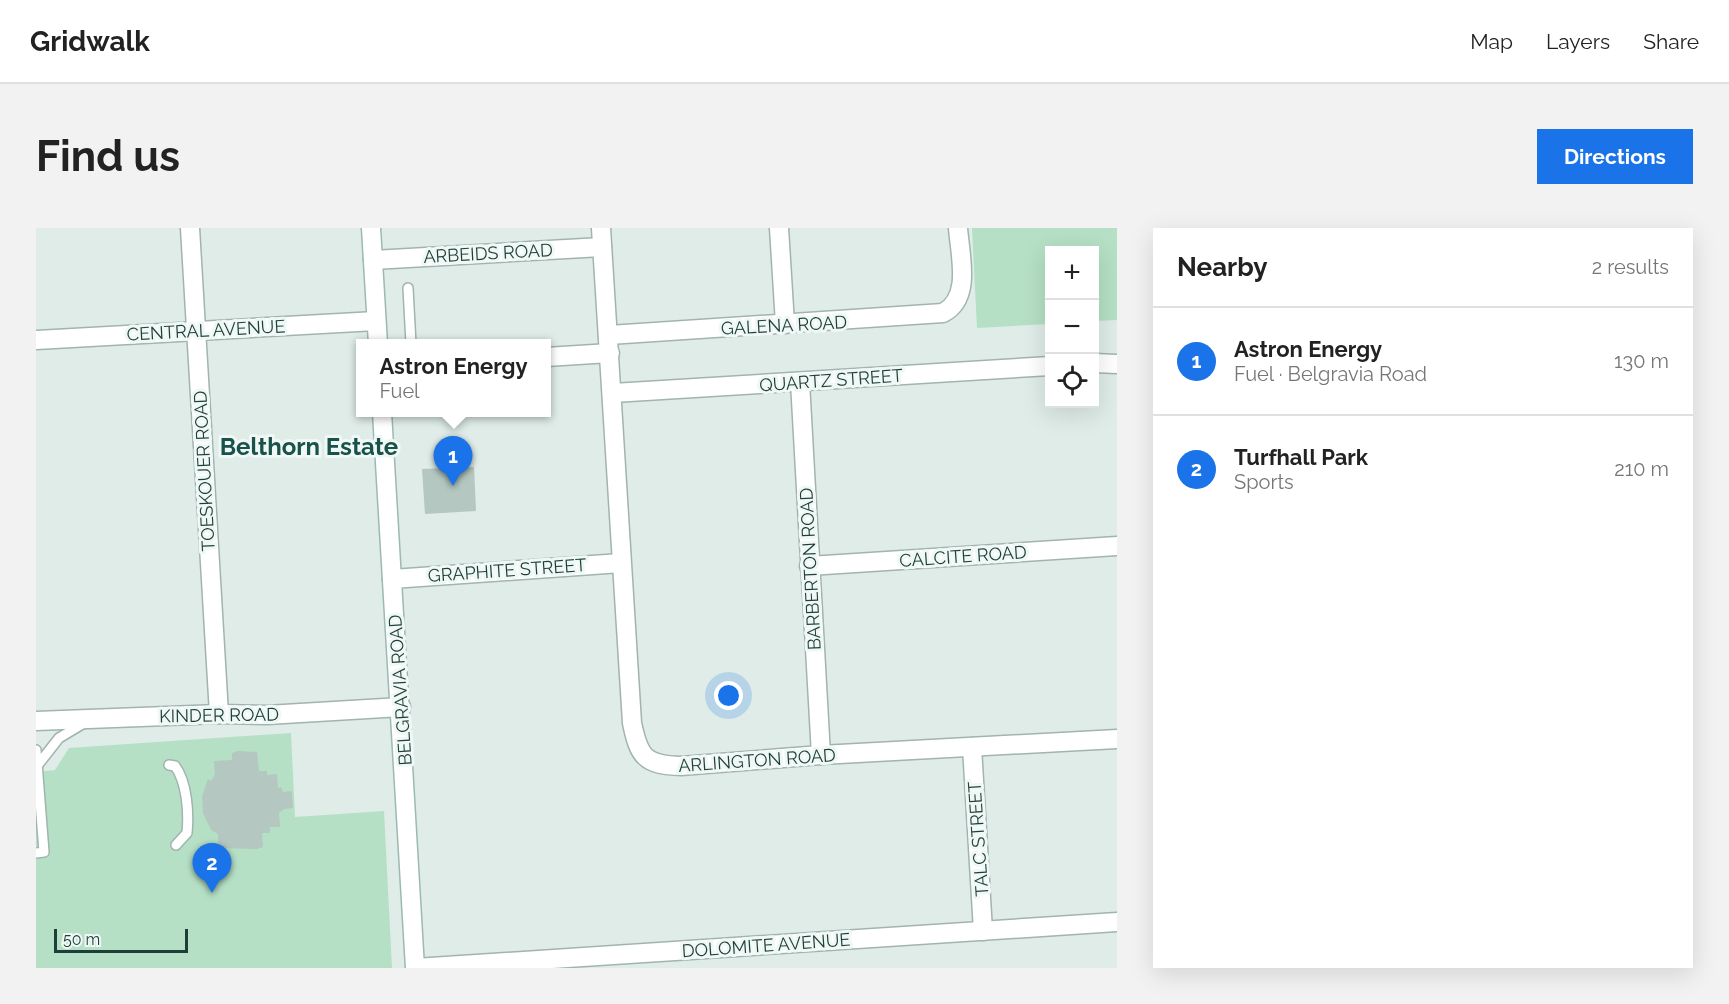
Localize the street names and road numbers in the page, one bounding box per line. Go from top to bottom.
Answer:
street label: ARBEIDS ROAD [423,239,553,267]
street label: GALENA ROAD [720,311,848,339]
street label: CENTRAL AVENUE [126,315,286,345]
street label: QUARTZ STREET [759,365,903,395]
street label: TOESKOUER ROAD [189,390,219,552]
street label: BARBERTON ROAD [795,487,825,651]
street label: CALCITE ROAD [899,541,1027,571]
street label: GRAPHITE STREET [427,554,587,586]
street label: BELGRAVIA ROAD [384,614,416,766]
street label: KINDER ROAD [159,703,279,727]
street label: ARLINGTON ROAD [678,744,837,776]
street label: TALC STREET [964,781,992,897]
street label: DOLOMITE AVENUE [681,929,851,961]

